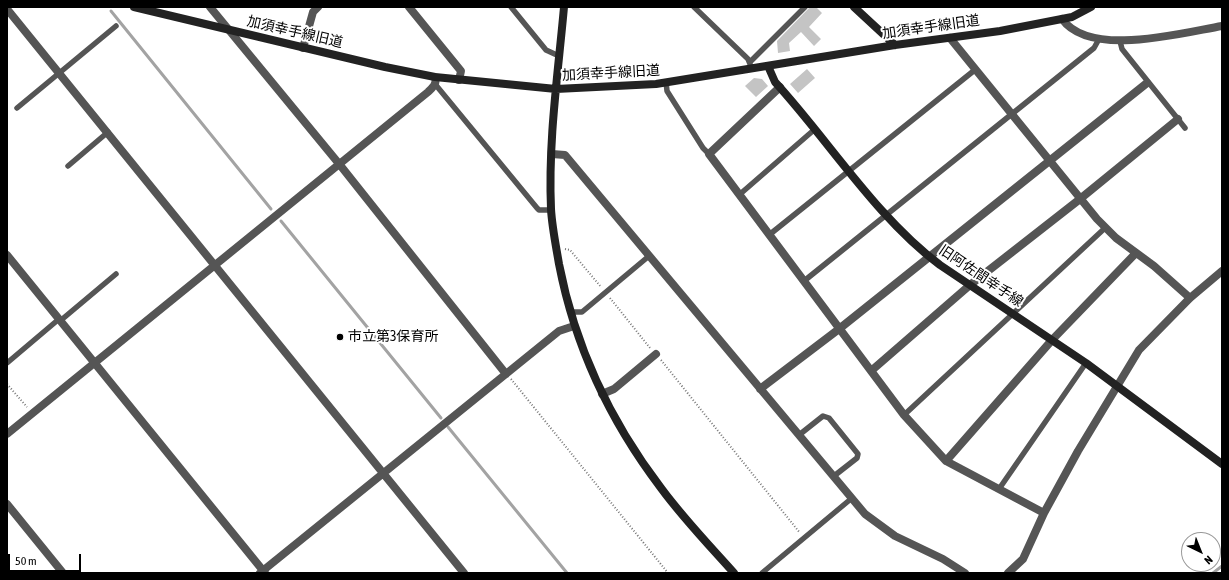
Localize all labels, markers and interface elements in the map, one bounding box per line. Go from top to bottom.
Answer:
street label: 加須幸手線旧道 [881,12,981,42]
street label: 加須幸手線旧道 [245,13,345,51]
street label: 加須幸手線旧道 [562,62,660,84]
street label: 旧阿佐間幸手線 [936,242,1026,310]
place label: 市立第3保育所 [348,329,439,345]
marker: 市立第3保育所 [335,332,345,342]
north arrow [1181,532,1221,572]
scale bar [10,546,83,572]
text: N [1202,553,1215,567]
text: 50 m [15,554,37,568]

